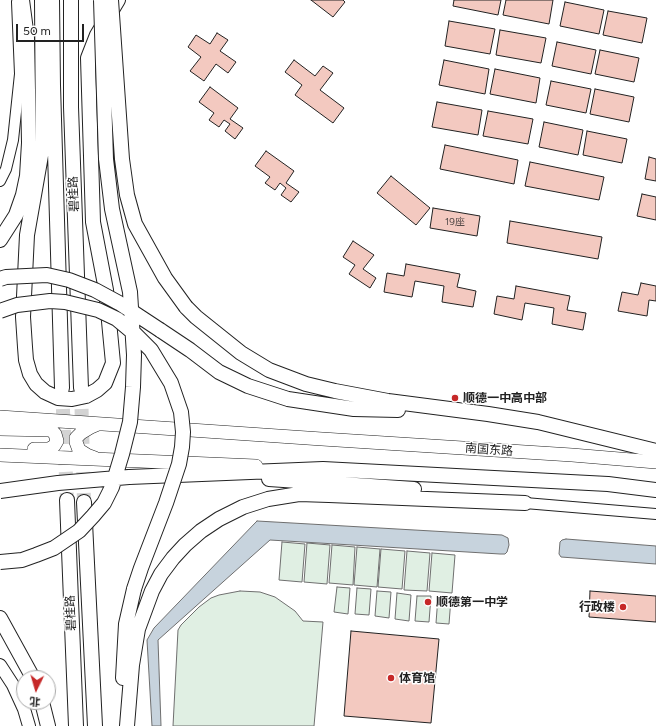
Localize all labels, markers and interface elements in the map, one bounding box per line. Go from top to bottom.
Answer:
scale bar [18,16,86,42]
text: 50 m [23,24,51,38]
street label: 碧桂路 [66,176,82,212]
house number: 19座 [445,216,465,228]
place label: 顺德一中高中部 [463,391,547,405]
marker: 顺德一中高中部 [450,393,460,403]
street label: 南国东路 [465,441,513,459]
street label: 碧桂路 [63,595,79,631]
place label: 顺德第一中学 [436,595,508,609]
marker: 顺德第一中学 [423,597,433,607]
place label: 行政楼 [579,600,615,614]
marker: 行政楼 [618,602,628,612]
north arrow [16,670,56,710]
place label: 体育馆 [399,671,435,685]
marker: 体育馆 [386,673,396,683]
text: 北 [29,695,41,708]

